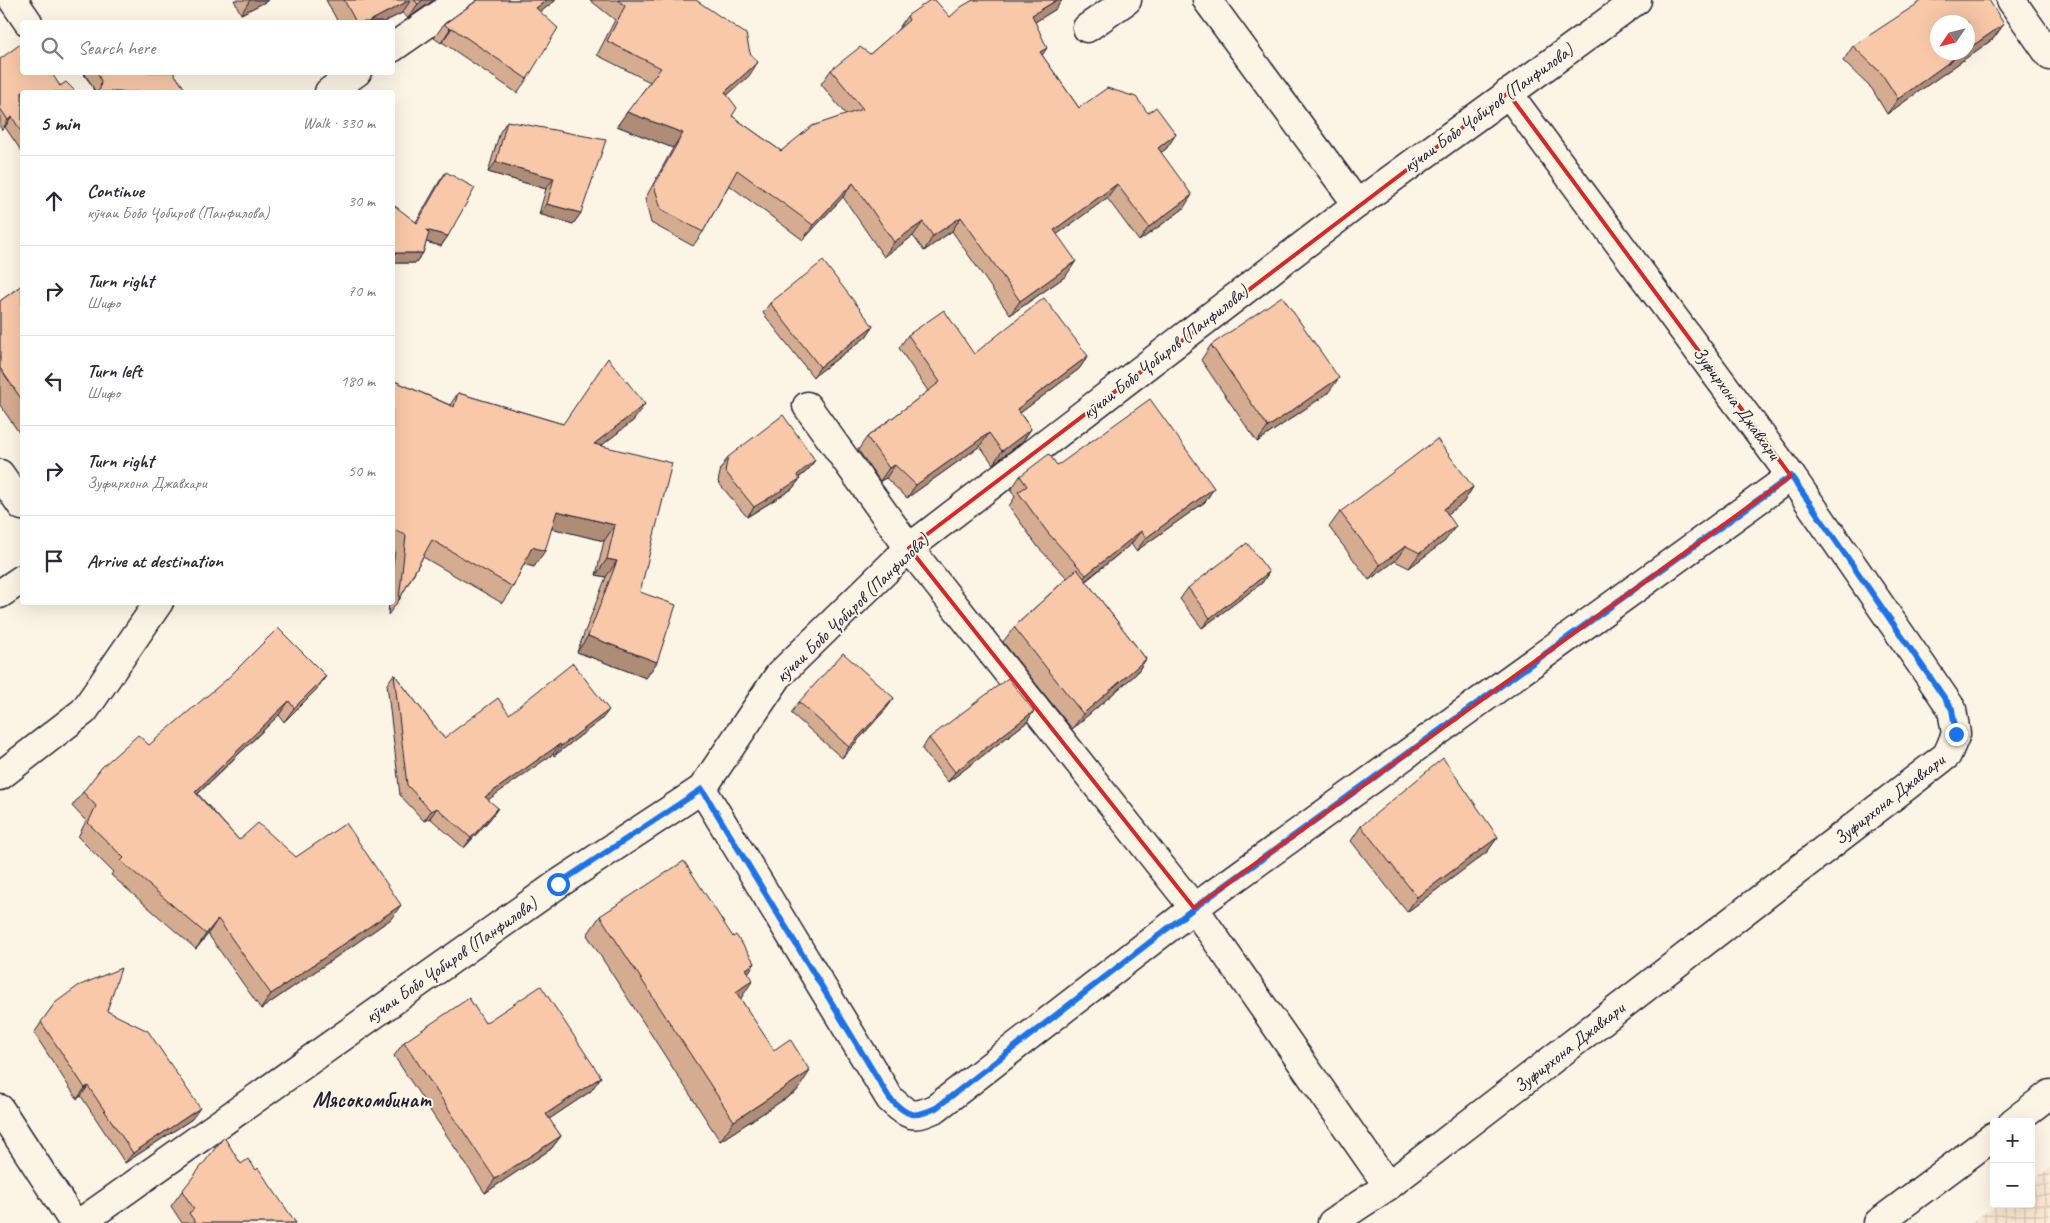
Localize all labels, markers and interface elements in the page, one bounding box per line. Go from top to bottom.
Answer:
north arrow [1930,15,1975,60]
search box [20,20,395,75]
icon: search [38,34,66,62]
text: Search here [78,36,155,60]
street label: кӯчаи Бобо Ҷобиров (Панфилова) [1399,38,1579,178]
text: 5 min [40,110,80,136]
text: Walk · 330 m [303,113,375,133]
text: Continue [87,179,144,203]
icon: ahead [40,187,68,215]
text: 30 m [348,191,375,211]
text: кӯчаи Бобо Ҷобиров (Панфилова) [87,203,269,223]
text: Turn right [87,269,154,293]
icon: right [40,277,68,305]
street label: кӯчаи Бобо Ҷобиров (Панфилова) [1077,280,1254,425]
text: 70 m [348,281,375,301]
text: Шифо [87,293,120,313]
street label: Зуфирхона Джавхари [1689,342,1786,465]
text: Turn left [87,359,142,383]
icon: left [40,367,68,395]
text: 180 m [341,371,375,391]
text: Шифо [87,383,120,403]
text: Turn right [87,449,154,473]
icon: right [40,457,68,485]
text: 50 m [348,461,375,481]
text: Зуфирхона Джавхари [87,473,207,493]
street label: кӯчаи Бобо Ҷобиров (Панфилова) [771,528,935,688]
icon: arrive [40,547,68,575]
text: Arrive at destination [87,549,223,573]
route end [1945,723,1968,746]
street label: Зуфирхона Джавхари [1829,748,1950,849]
route start [547,873,570,896]
street label: кӯчаи Бобо Ҷобиров (Панфилова) [361,892,543,1029]
street label: Зуфирхона Джавхари [1509,996,1630,1097]
district label: Мясокомбинат [313,1086,432,1114]
map controls [1990,1118,2035,1208]
button: + [1990,1118,2035,1163]
button: − [1990,1163,2035,1208]

